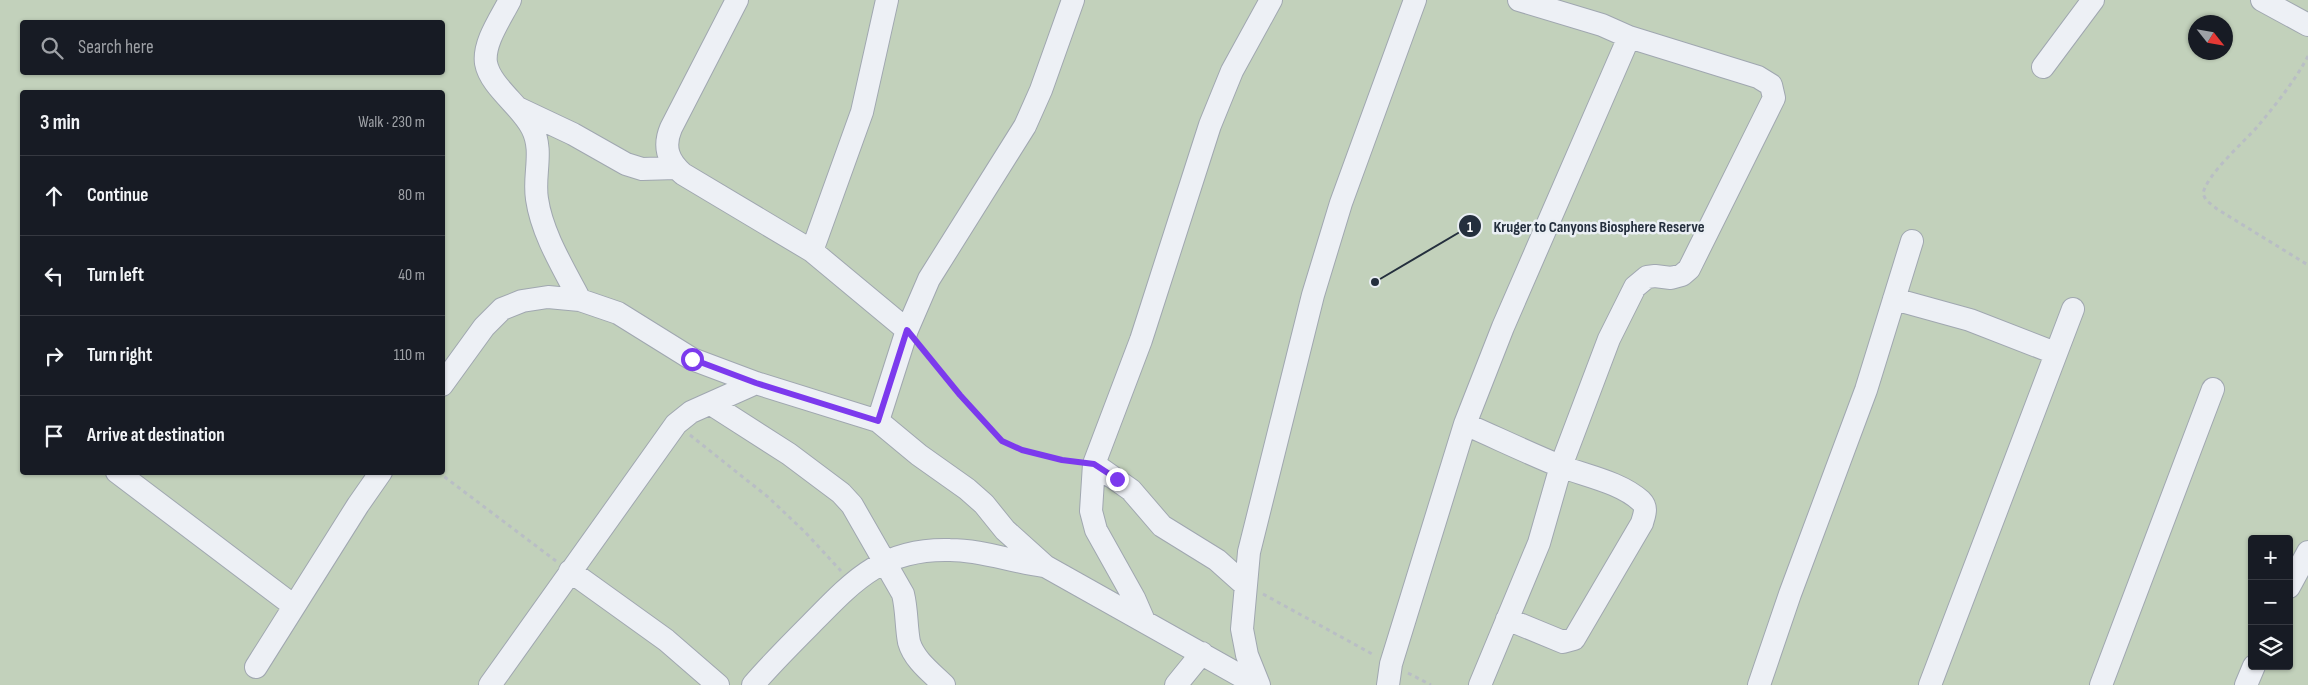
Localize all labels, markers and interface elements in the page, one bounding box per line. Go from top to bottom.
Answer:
north arrow [2188,15,2233,60]
search box [20,20,445,75]
icon: search [38,34,66,62]
text: Search here [78,36,154,59]
text: 3 min [40,110,80,135]
text: Walk · 230 m [358,113,425,132]
icon: ahead [40,182,68,210]
text: Continue [87,184,148,207]
text: 80 m [398,186,425,205]
callout: Kruger to Canyons Biosphere Reserve [1458,211,1714,242]
text: 1 [1467,218,1473,237]
text: Kruger to Canyons Biosphere Reserve [1493,218,1705,237]
icon: left [40,262,68,290]
text: Turn left [87,264,144,287]
text: 40 m [398,266,425,285]
icon: right [40,342,68,370]
text: Turn right [87,344,152,367]
text: 110 m [394,346,425,365]
route start [681,348,704,371]
icon: arrive [40,422,68,450]
text: Arrive at destination [87,424,225,447]
route end [1106,468,1129,491]
map controls [2248,535,2293,670]
button: + [2248,535,2293,580]
button: − [2248,580,2293,625]
button: layers [2248,625,2293,670]

